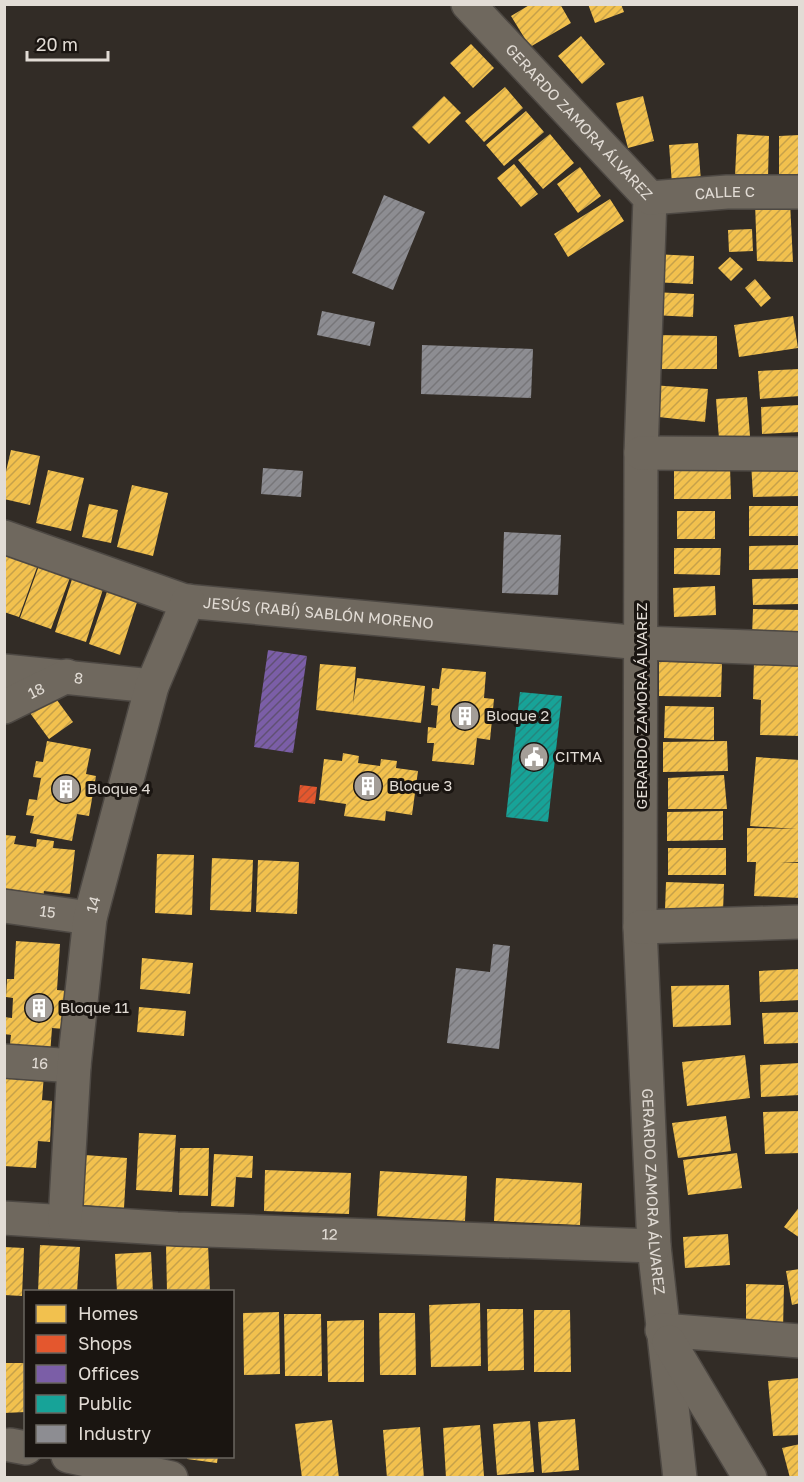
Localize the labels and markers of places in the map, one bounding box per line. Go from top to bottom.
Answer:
building icon: Bloque 2 [449,700,481,732]
place label: Bloque 2 [486,706,549,724]
public building icon: CITMA [518,741,550,773]
place label: CITMA [555,747,602,765]
building icon: Bloque 3 [352,770,384,802]
building icon: Bloque 4 [50,773,82,805]
place label: Bloque 3 [389,776,452,794]
place label: Bloque 4 [87,779,151,797]
building icon: Bloque 11 [23,992,55,1024]
place label: Bloque 11 [60,998,129,1016]

